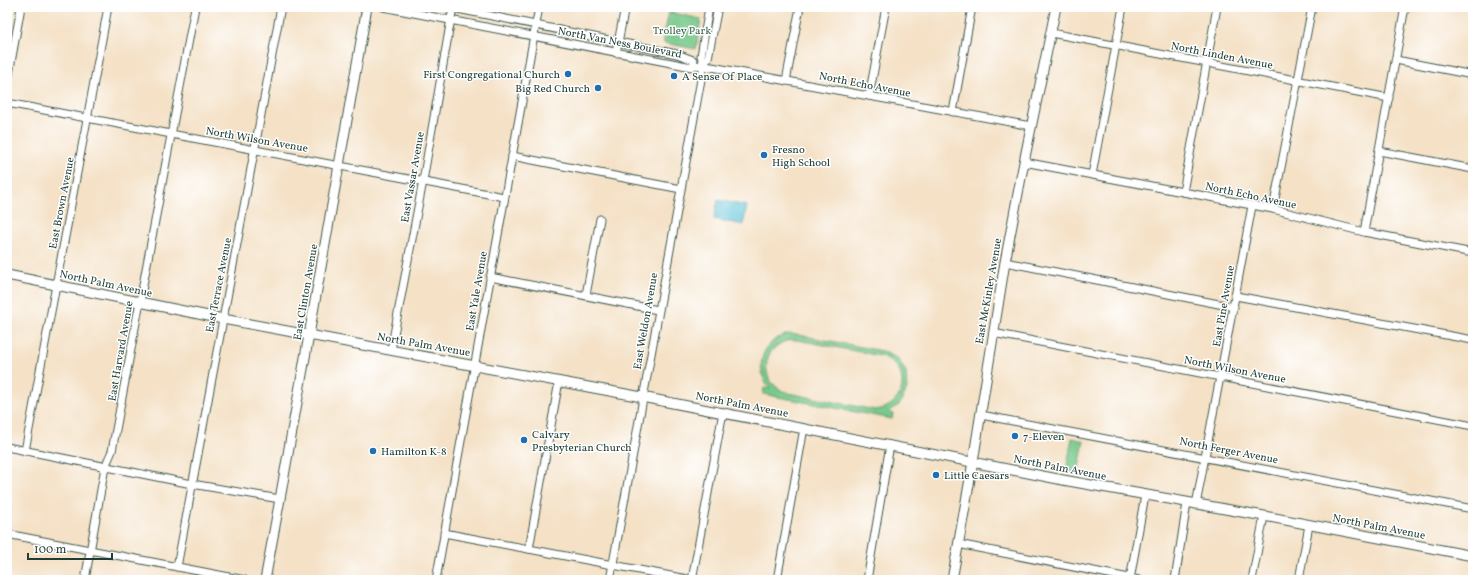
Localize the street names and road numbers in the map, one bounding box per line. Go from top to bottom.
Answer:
street label: North Van Ness Boulevard [556,24,683,63]
street label: North Linden Avenue [1170,39,1274,74]
street label: North Echo Avenue [818,69,912,102]
street label: North Wilson Avenue [204,124,309,157]
street label: East Vassar Avenue [398,131,429,224]
street label: East Brown Avenue [46,156,79,251]
street label: North Echo Avenue [1204,179,1298,213]
street label: East Terrace Avenue [203,237,236,334]
street label: East McKinley Avenue [973,237,1006,345]
street label: East Clinton Avenue [291,243,322,342]
street label: East Yale Avenue [463,250,492,332]
street label: East Pine Avenue [1210,264,1239,348]
street label: North Palm Avenue [58,267,153,302]
street label: East Weldon Avenue [631,272,662,371]
street label: East Harvard Avenue [105,300,138,403]
street label: North Palm Avenue [376,330,471,361]
street label: North Wilson Avenue [1182,353,1287,388]
street label: North Palm Avenue [694,389,789,422]
street label: North Ferger Avenue [1178,435,1279,468]
street label: North Palm Avenue [1012,452,1107,485]
street label: North Palm Avenue [1331,511,1426,544]

